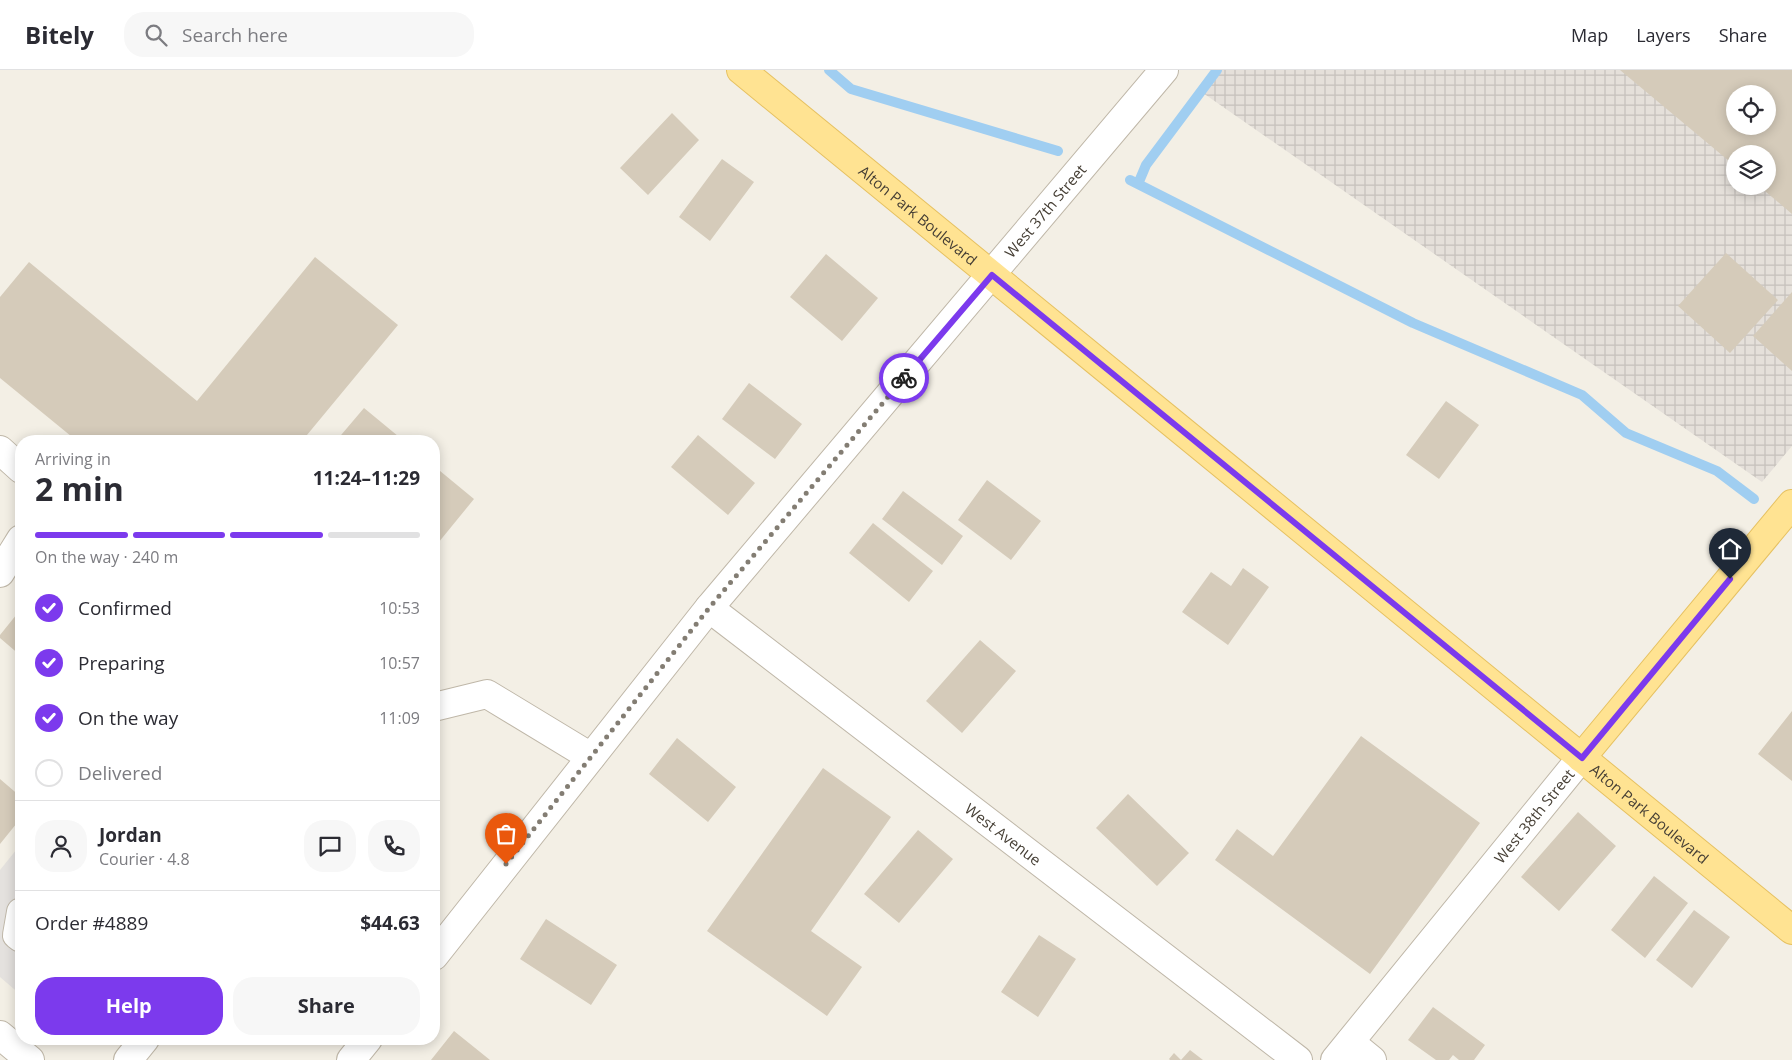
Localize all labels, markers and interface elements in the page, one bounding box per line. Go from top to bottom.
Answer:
search box [124,12,474,57]
text: Bitely [25,18,94,51]
icon: search [142,21,170,49]
text: Search here [182,22,288,48]
text: Map [1571,23,1608,47]
text: Layers [1636,23,1691,47]
text: Share [1719,23,1767,47]
map controls [1726,85,1776,195]
button: locate [1726,85,1776,135]
button: layers [1726,145,1776,195]
street label: West 37th Street [1000,160,1090,261]
street label: Alton Park Boulevard [855,161,982,269]
courier [879,353,929,403]
icon: bike [890,364,918,392]
text: Arriving in [35,448,111,470]
text: 11:24–11:29 [313,465,420,491]
text: 2 min [35,467,124,510]
pin [1709,528,1751,579]
icon: home [1716,535,1744,563]
text: On the way · 240 m [35,546,178,568]
icon: check [35,594,63,622]
text: Confirmed [78,595,172,621]
text: 10:53 [379,597,420,619]
icon: check [35,649,63,677]
text: Preparing [78,650,165,676]
text: 10:57 [379,652,420,674]
icon: check [35,704,63,732]
text: On the way [78,705,178,731]
text: 11:09 [379,707,420,729]
street label: Alton Park Boulevard [1586,759,1713,868]
text: Delivered [78,760,162,786]
street label: West 38th Street [1489,764,1578,867]
street label: West Avenue [961,798,1046,869]
pin [485,813,527,864]
button: person [35,820,87,872]
button: chat [304,820,356,872]
button: phone [368,820,420,872]
icon: bag [492,820,520,848]
text: Jordan [99,822,162,848]
text: Courier · 4.8 [99,848,190,870]
text: Order #4889 [35,910,148,936]
text: $44.63 [360,910,420,936]
button: Help [35,977,223,1035]
button: Share [233,977,420,1035]

